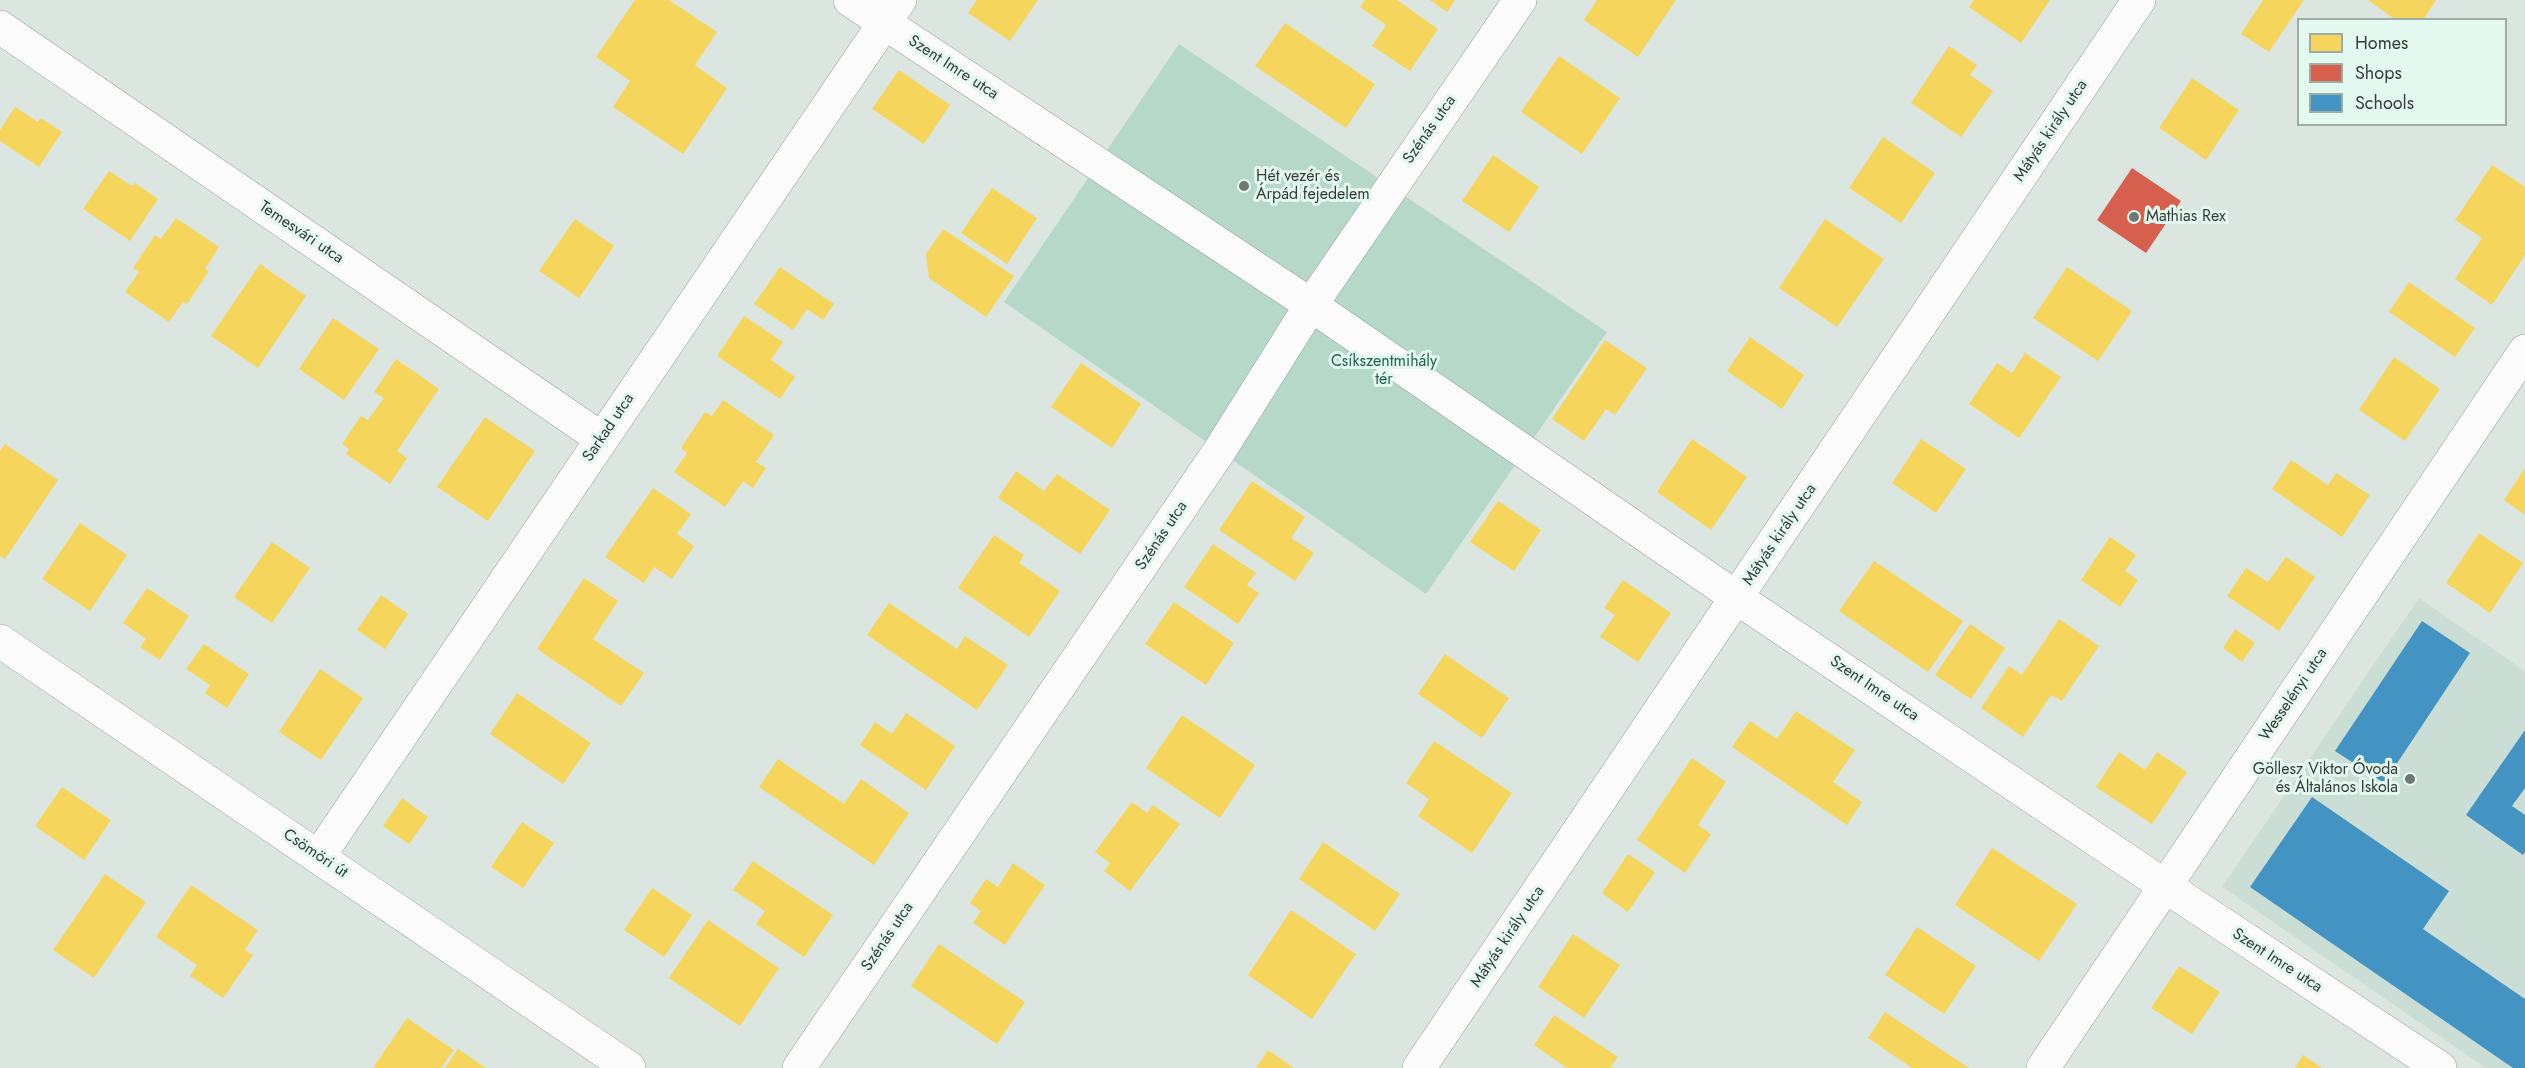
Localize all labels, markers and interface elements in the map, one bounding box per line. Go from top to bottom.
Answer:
legend [2297,18,2507,126]
text: Homes [2355,30,2408,56]
street label: Szent Imre utca [904,32,1002,104]
text: Shops [2355,60,2402,86]
street label: Mátyás király utca [2010,77,2092,185]
text: Schools [2355,90,2414,116]
street label: Szénás utca [1399,92,1461,168]
place label: Hét vezér és Árpád fejedelem [1256,167,1370,205]
marker: Hét vezér és Árpád fejedelem [1237,179,1251,193]
street label: Temesvári utca [255,198,347,268]
place label: Mathias Rex [2146,207,2226,227]
marker: Mathias Rex [2127,210,2141,224]
park label: Csíkszentmihály tér [1331,352,1437,390]
street label: Sarkad utca [579,390,639,466]
street label: Mátyás király utca [1739,481,1821,589]
street label: Szénás utca [1132,498,1192,574]
street label: Wesselényi utca [2256,645,2332,745]
street label: Szent Imre utca [1826,652,1922,726]
place label: Göllesz Viktor Óvoda és Általános Iskola [2253,760,2398,798]
marker: Göllesz Viktor Óvoda és Általános Iskola [2403,772,2417,786]
street label: Csömöri út [279,825,351,883]
street label: Mátyás király utca [1467,883,1549,991]
street label: Szénás utca [858,899,918,975]
street label: Szent Imre utca [2228,925,2326,997]

